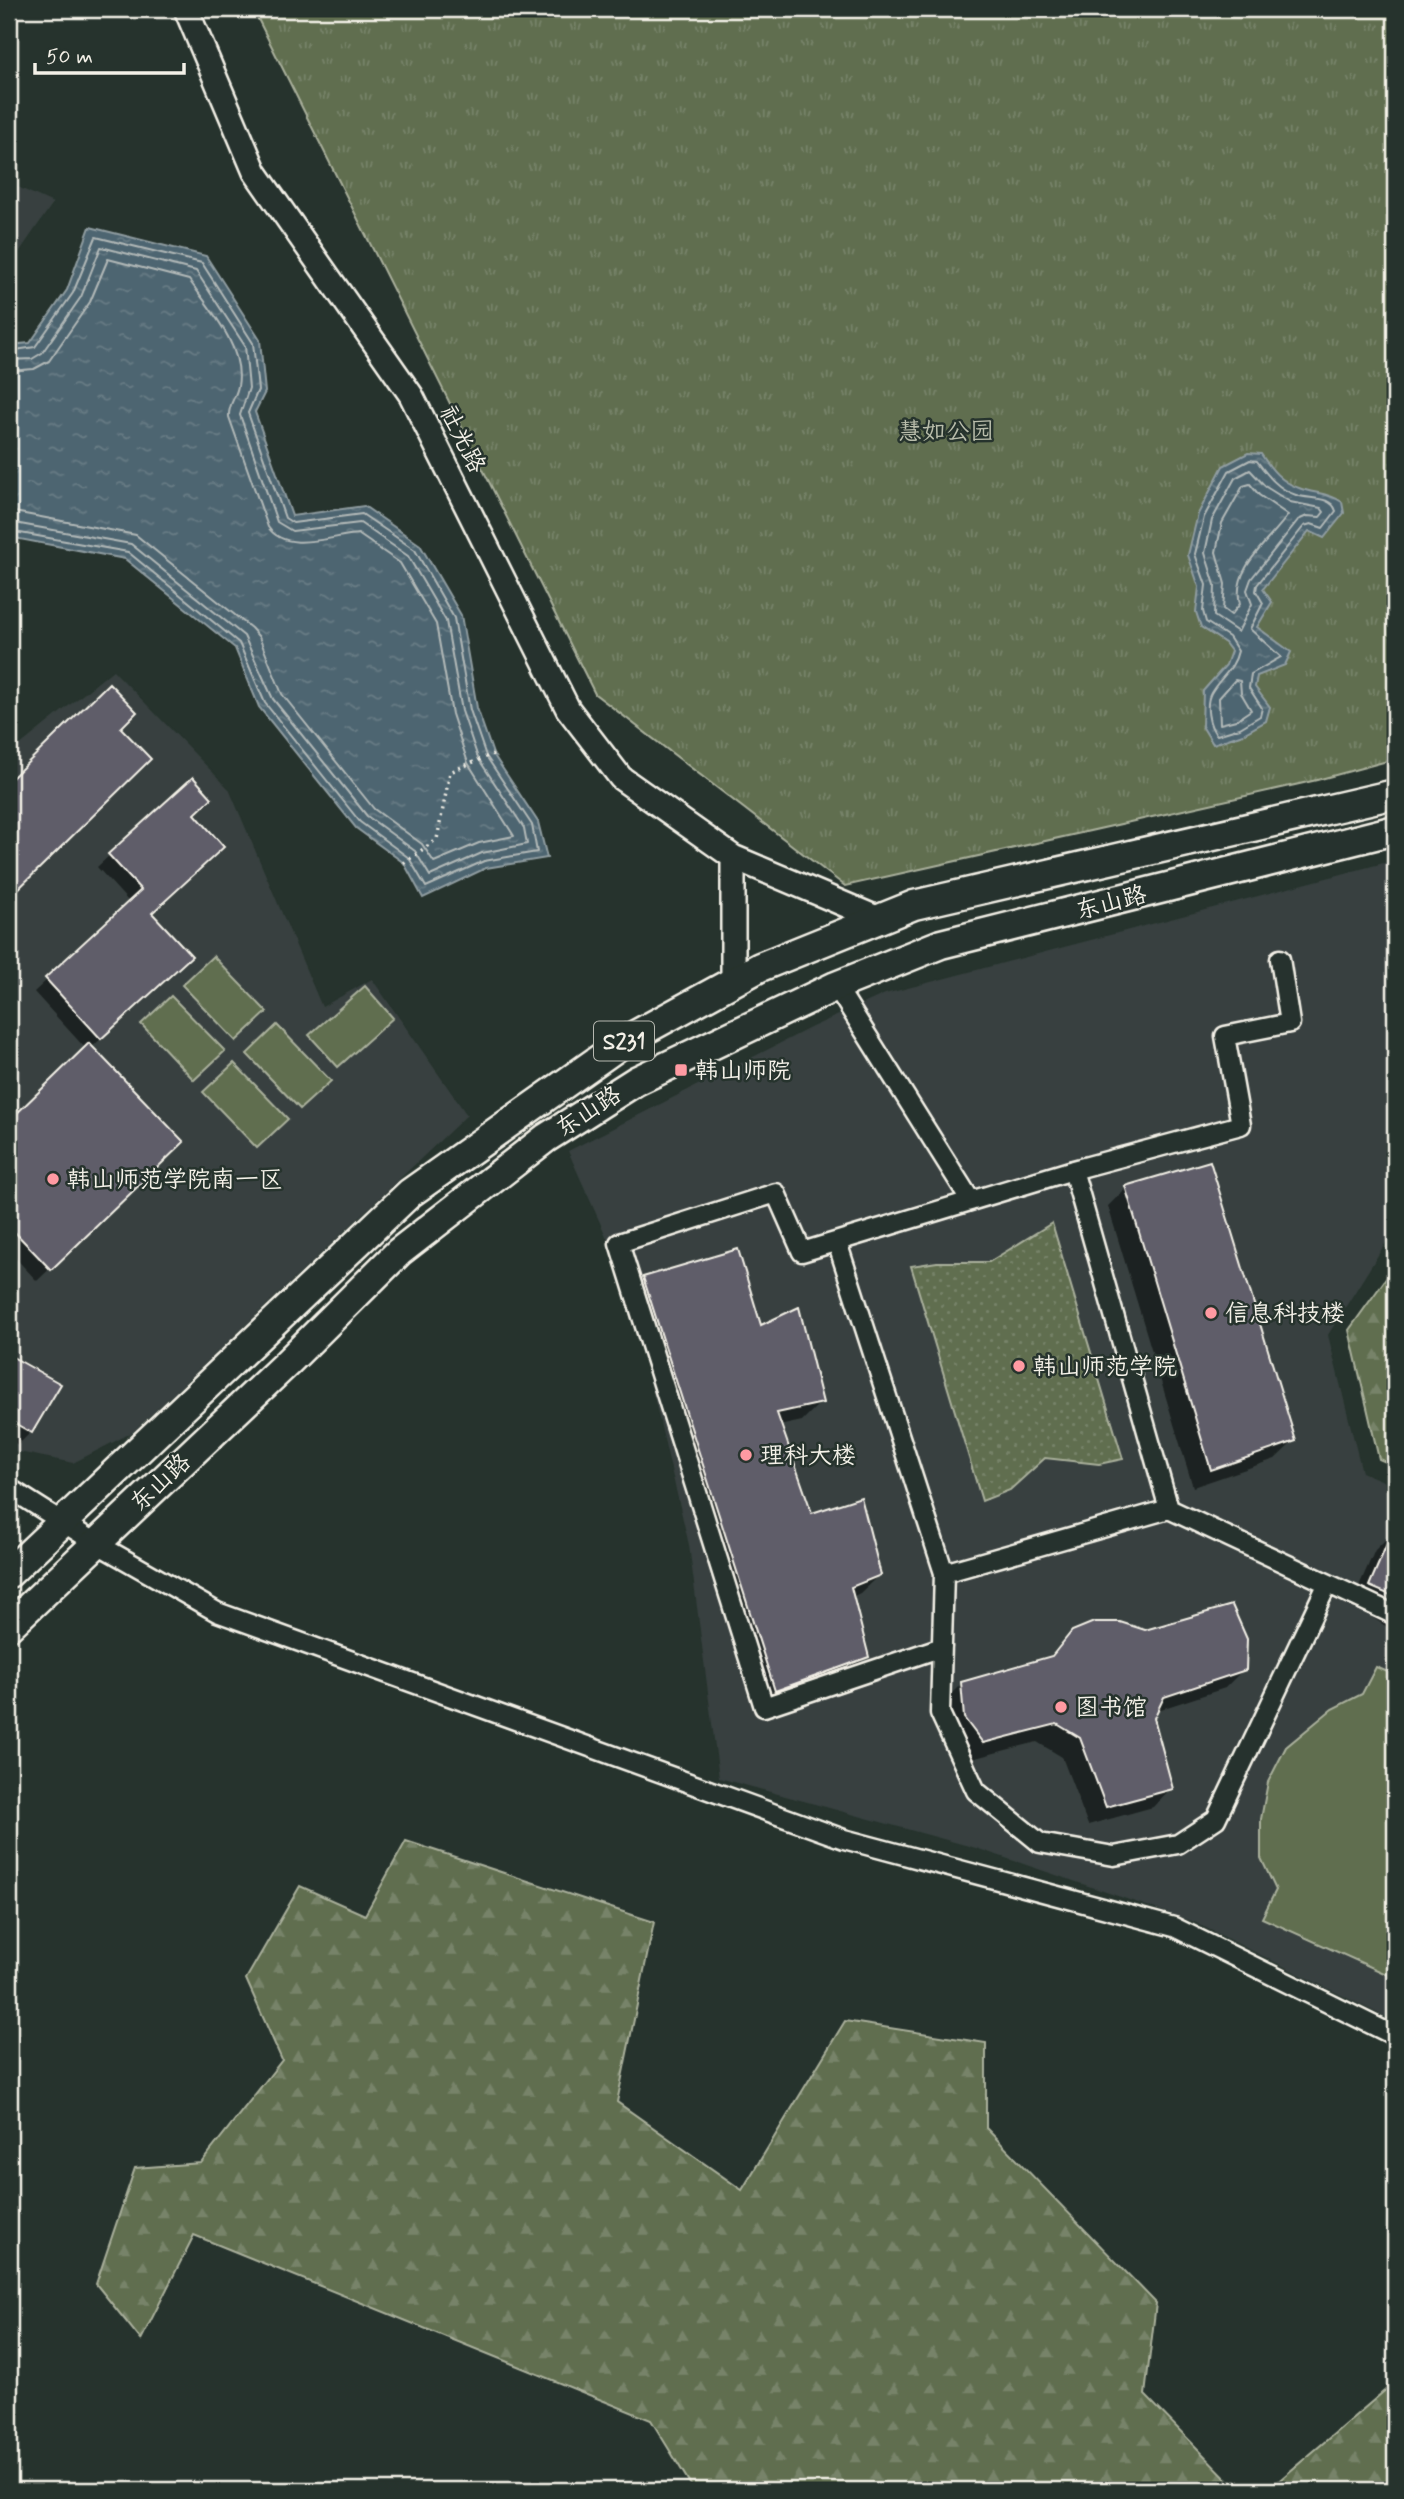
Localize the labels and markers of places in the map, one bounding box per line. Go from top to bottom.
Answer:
place label: 韩山师院 [695,1056,791,1087]
marker: 韩山师院 [673,1062,689,1078]
place label: 韩山师范学院南一区 [67,1165,283,1196]
marker: 韩山师范学院南一区 [45,1171,61,1187]
place label: 信息科技楼 [1225,1299,1345,1330]
marker: 信息科技楼 [1203,1305,1219,1321]
place label: 韩山师范学院 [1033,1352,1177,1383]
marker: 韩山师范学院 [1011,1358,1027,1374]
place label: 理科大楼 [760,1441,856,1472]
marker: 理科大楼 [738,1447,754,1463]
place label: 图书馆 [1075,1693,1147,1724]
marker: 图书馆 [1053,1699,1069,1715]

